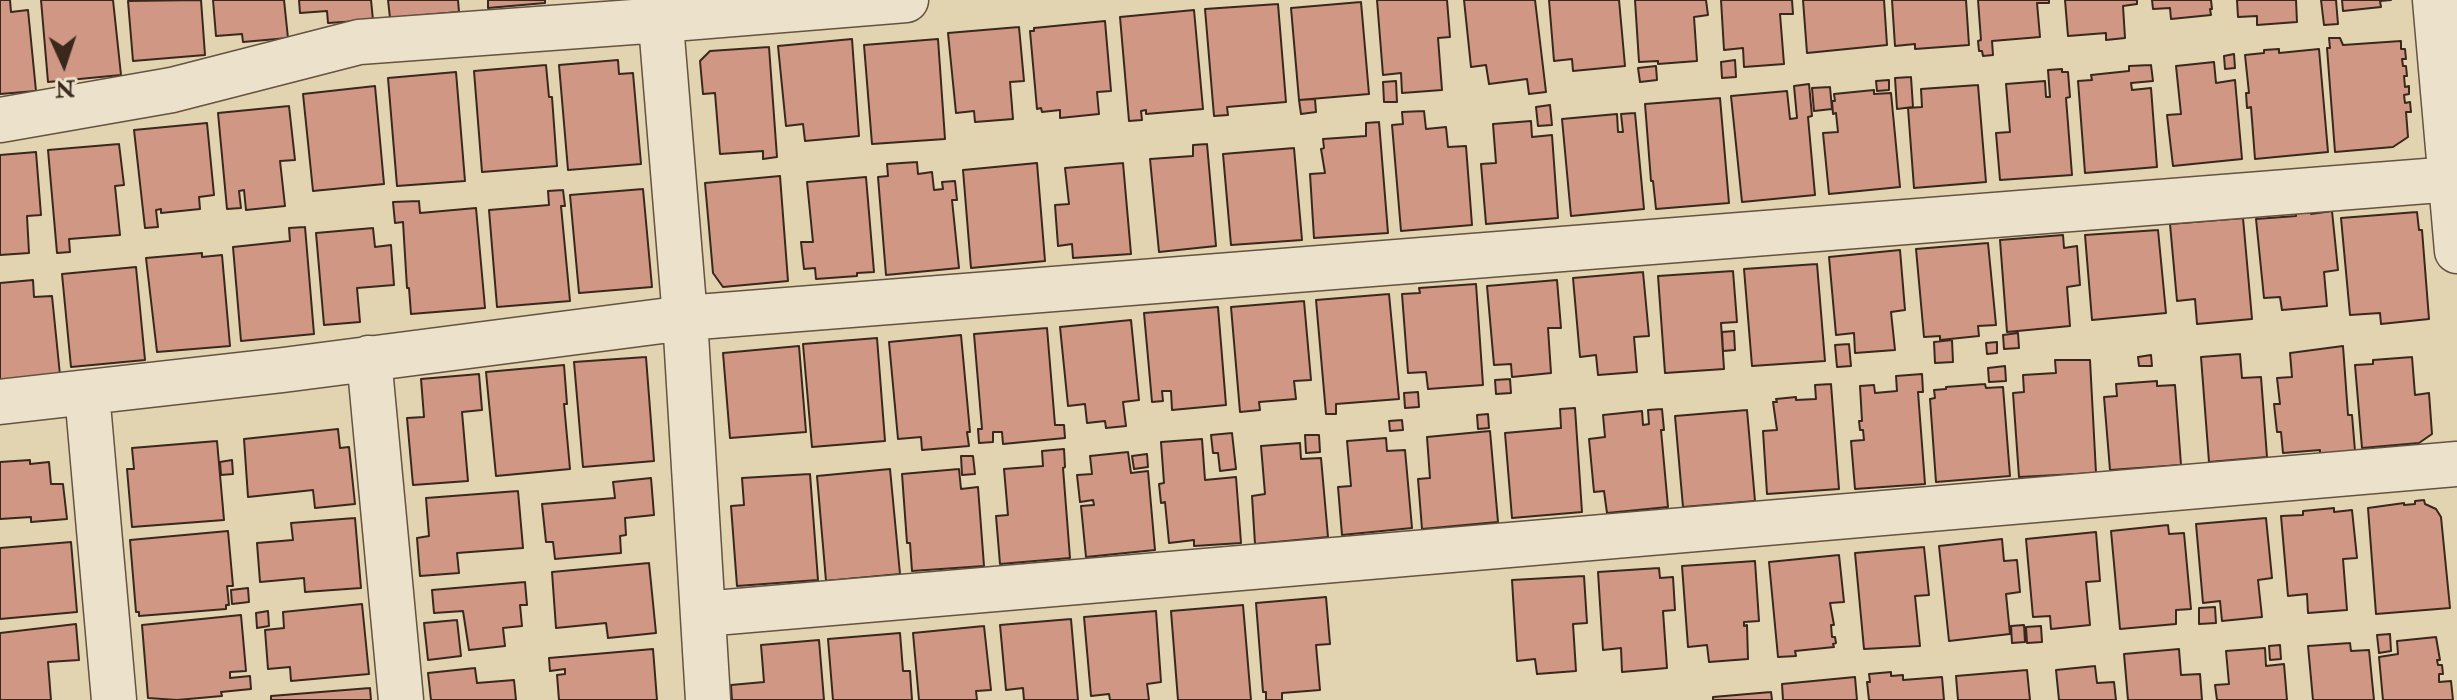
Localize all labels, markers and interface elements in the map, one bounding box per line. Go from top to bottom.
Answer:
north arrow [24,24,104,104]
text: N [55,73,76,102]

